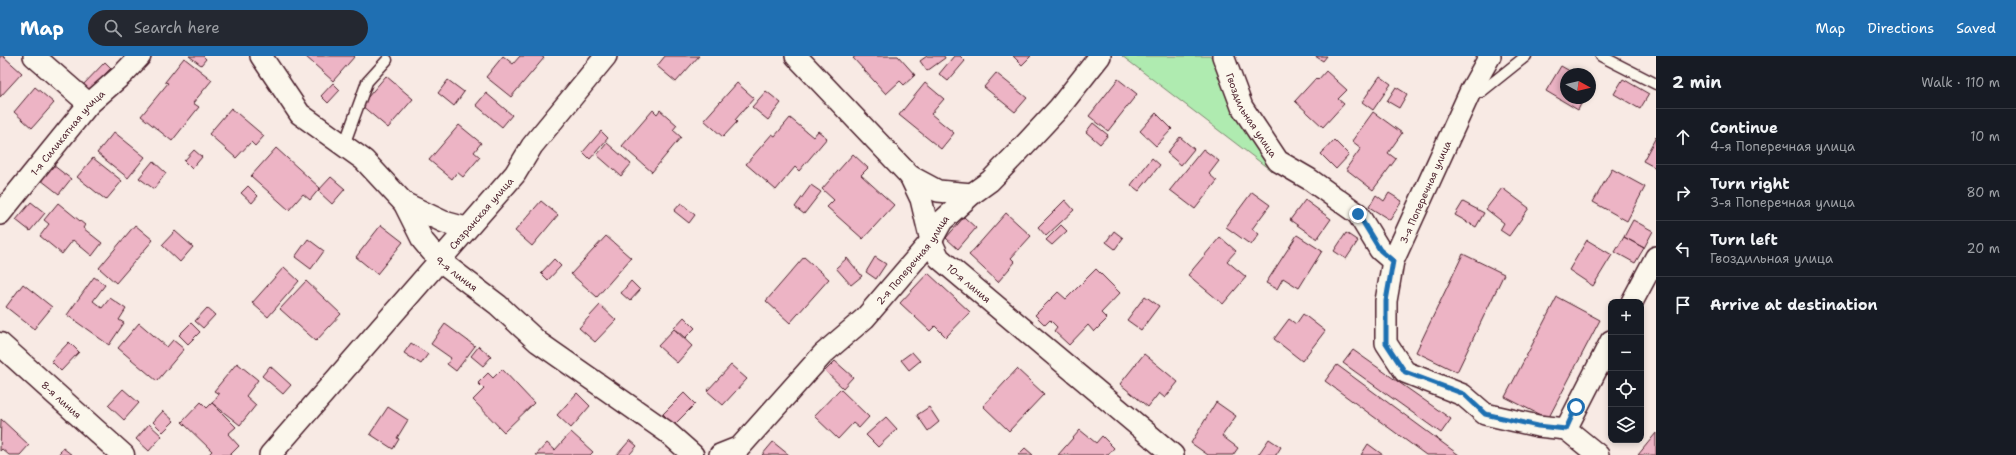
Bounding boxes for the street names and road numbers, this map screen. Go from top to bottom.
street label: Гвоздильная улица [1223,71,1280,161]
street label: 1-я Силикатная улица [28,86,108,178]
street label: 3-я Поперечная улица [1397,138,1454,246]
street label: Сызранская улица [446,174,517,252]
street label: 2-я Поперечная улица [873,212,952,307]
street label: 9-я линия [433,254,480,294]
street label: 10-я линия [944,261,993,306]
street label: 8-я линия [38,378,84,422]

